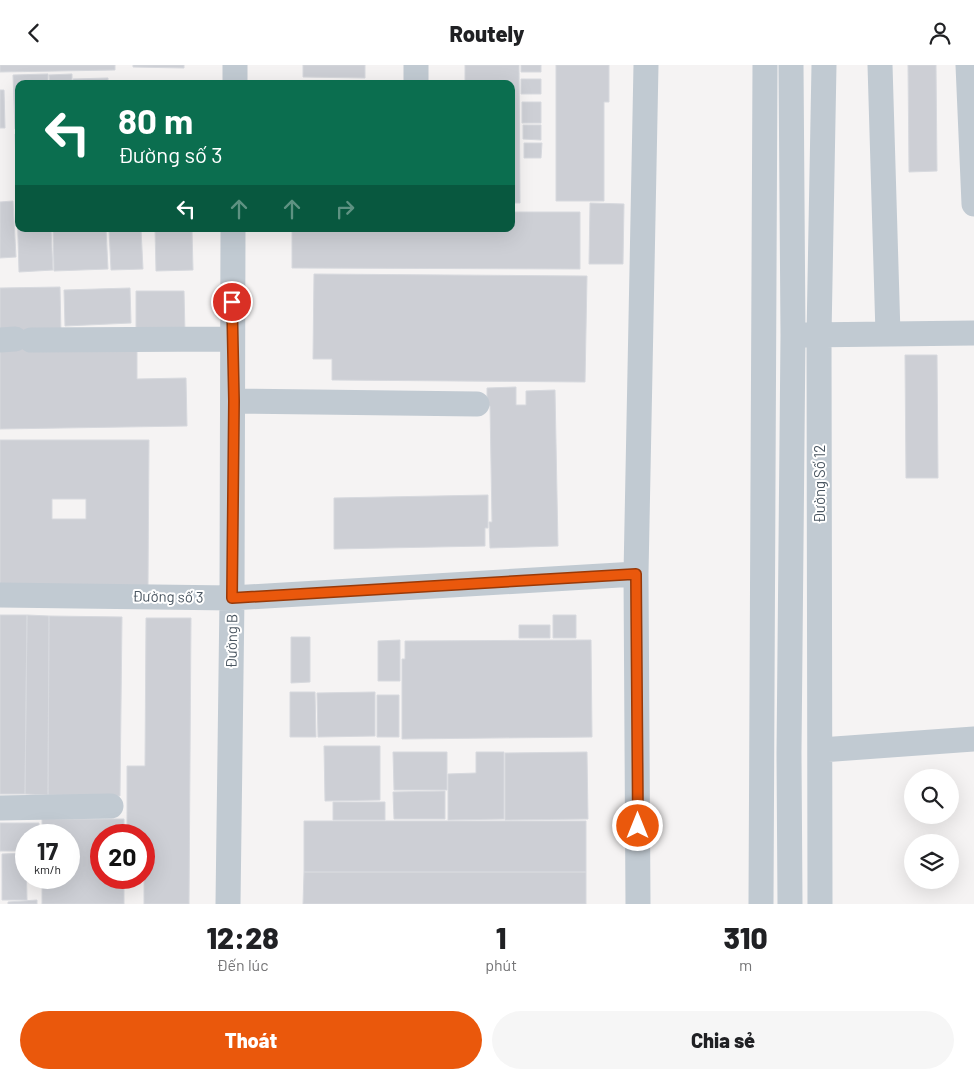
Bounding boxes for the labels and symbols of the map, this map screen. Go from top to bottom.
pin [211,281,253,323]
street label: Đường Số 12 [810,445,828,523]
street label: Đường số 3 [132,586,204,606]
street label: Đường B [222,613,240,668]
position arrow [611,799,663,851]
speed limit sign: 20 [90,824,155,889]

